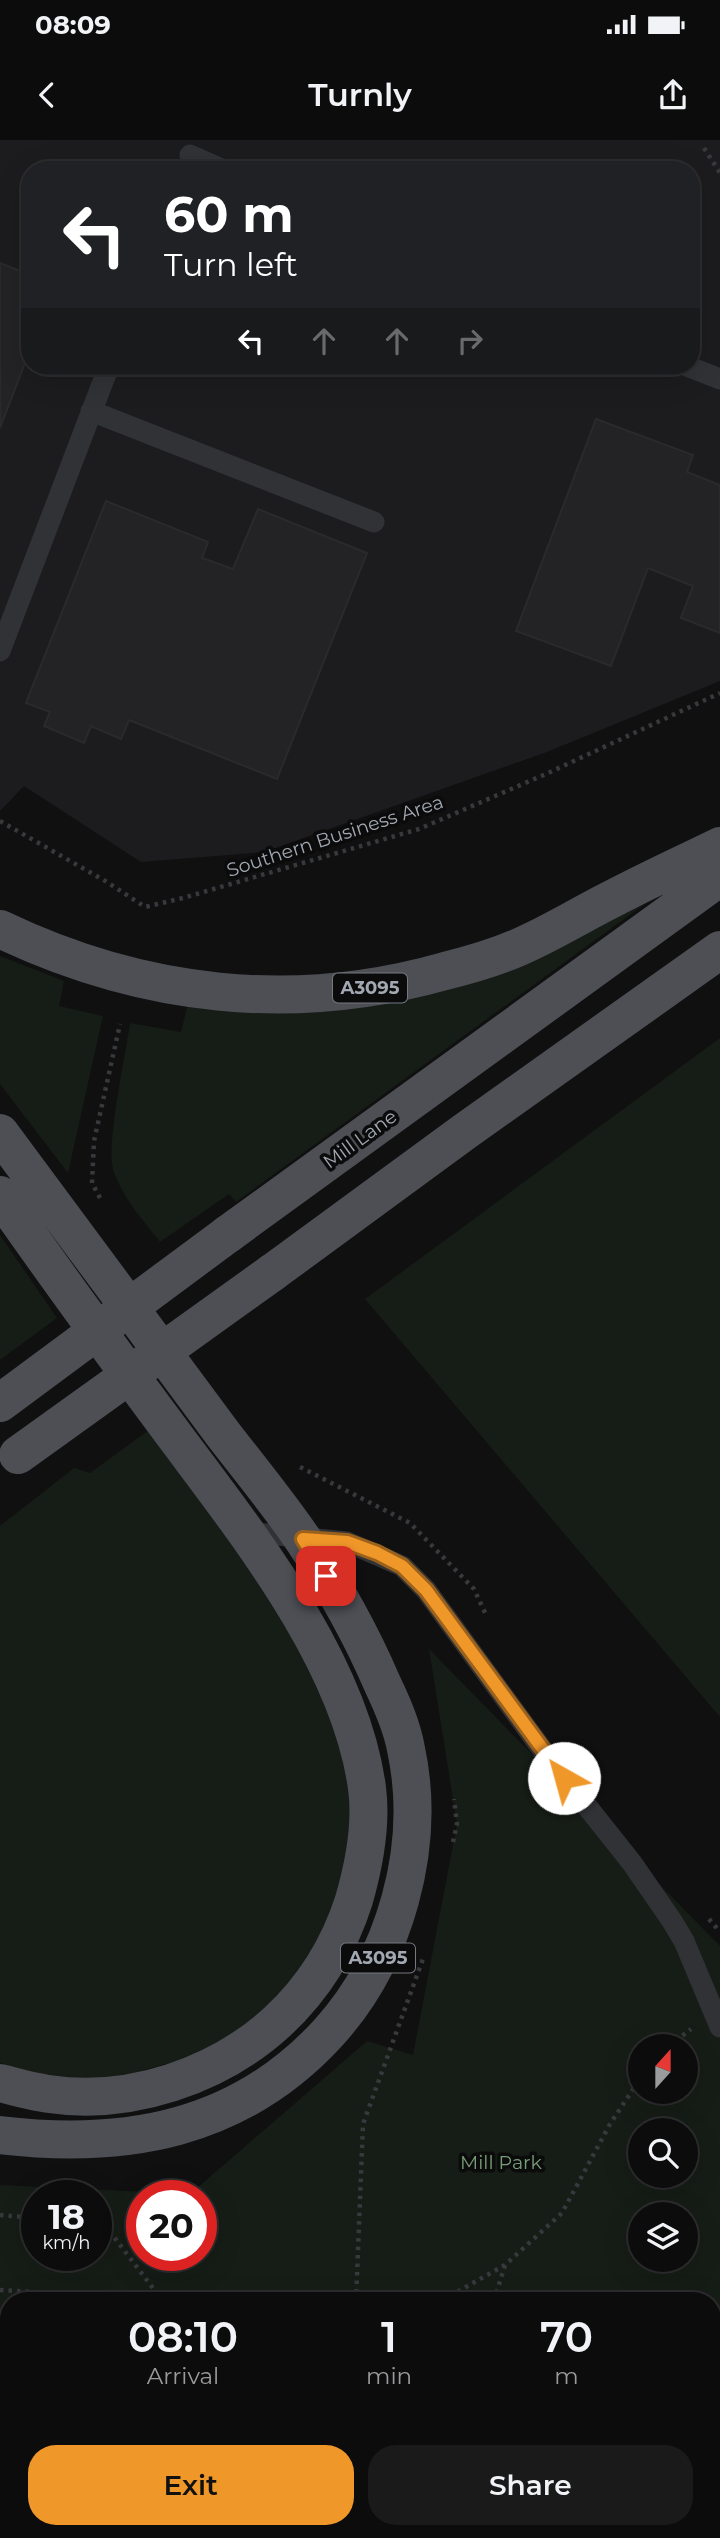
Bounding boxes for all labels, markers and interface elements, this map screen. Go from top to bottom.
text: 08:09 [35,9,111,41]
text: Turnly [308,75,412,114]
icon: back [28,76,66,114]
icon: share [654,76,692,114]
text: 60 m [164,185,294,244]
icon: left [49,189,140,280]
text: Turn left [164,245,298,284]
icon: left [232,322,270,360]
icon: ahead [305,322,343,360]
icon: ahead [378,322,416,360]
icon: right [451,322,489,360]
street label: Southern Business Area [224,790,446,882]
road number: A3095 [333,974,407,1002]
street label: Mill Lane [319,1105,401,1173]
pin [296,1546,356,1606]
icon: arrive [307,1557,345,1595]
position arrow [527,1741,601,1815]
road number: A3095 [341,1944,415,1972]
north arrow [628,2034,698,2104]
map controls [628,2034,698,2272]
button: search [628,2118,698,2188]
park label: Mill Park [460,2151,543,2174]
speed limit sign: 20 [126,2180,217,2271]
text: 18 [48,2195,85,2238]
button: layers [628,2202,698,2272]
text: km/h [42,2232,91,2254]
text: 08:10 [128,2311,238,2363]
text: 1 [381,2311,397,2363]
text: 70 [540,2311,593,2363]
text: Arrival [147,2362,219,2390]
text: min [366,2362,412,2390]
text: m [554,2362,579,2390]
button: Exit [28,2445,354,2525]
button: Share [368,2445,693,2525]

